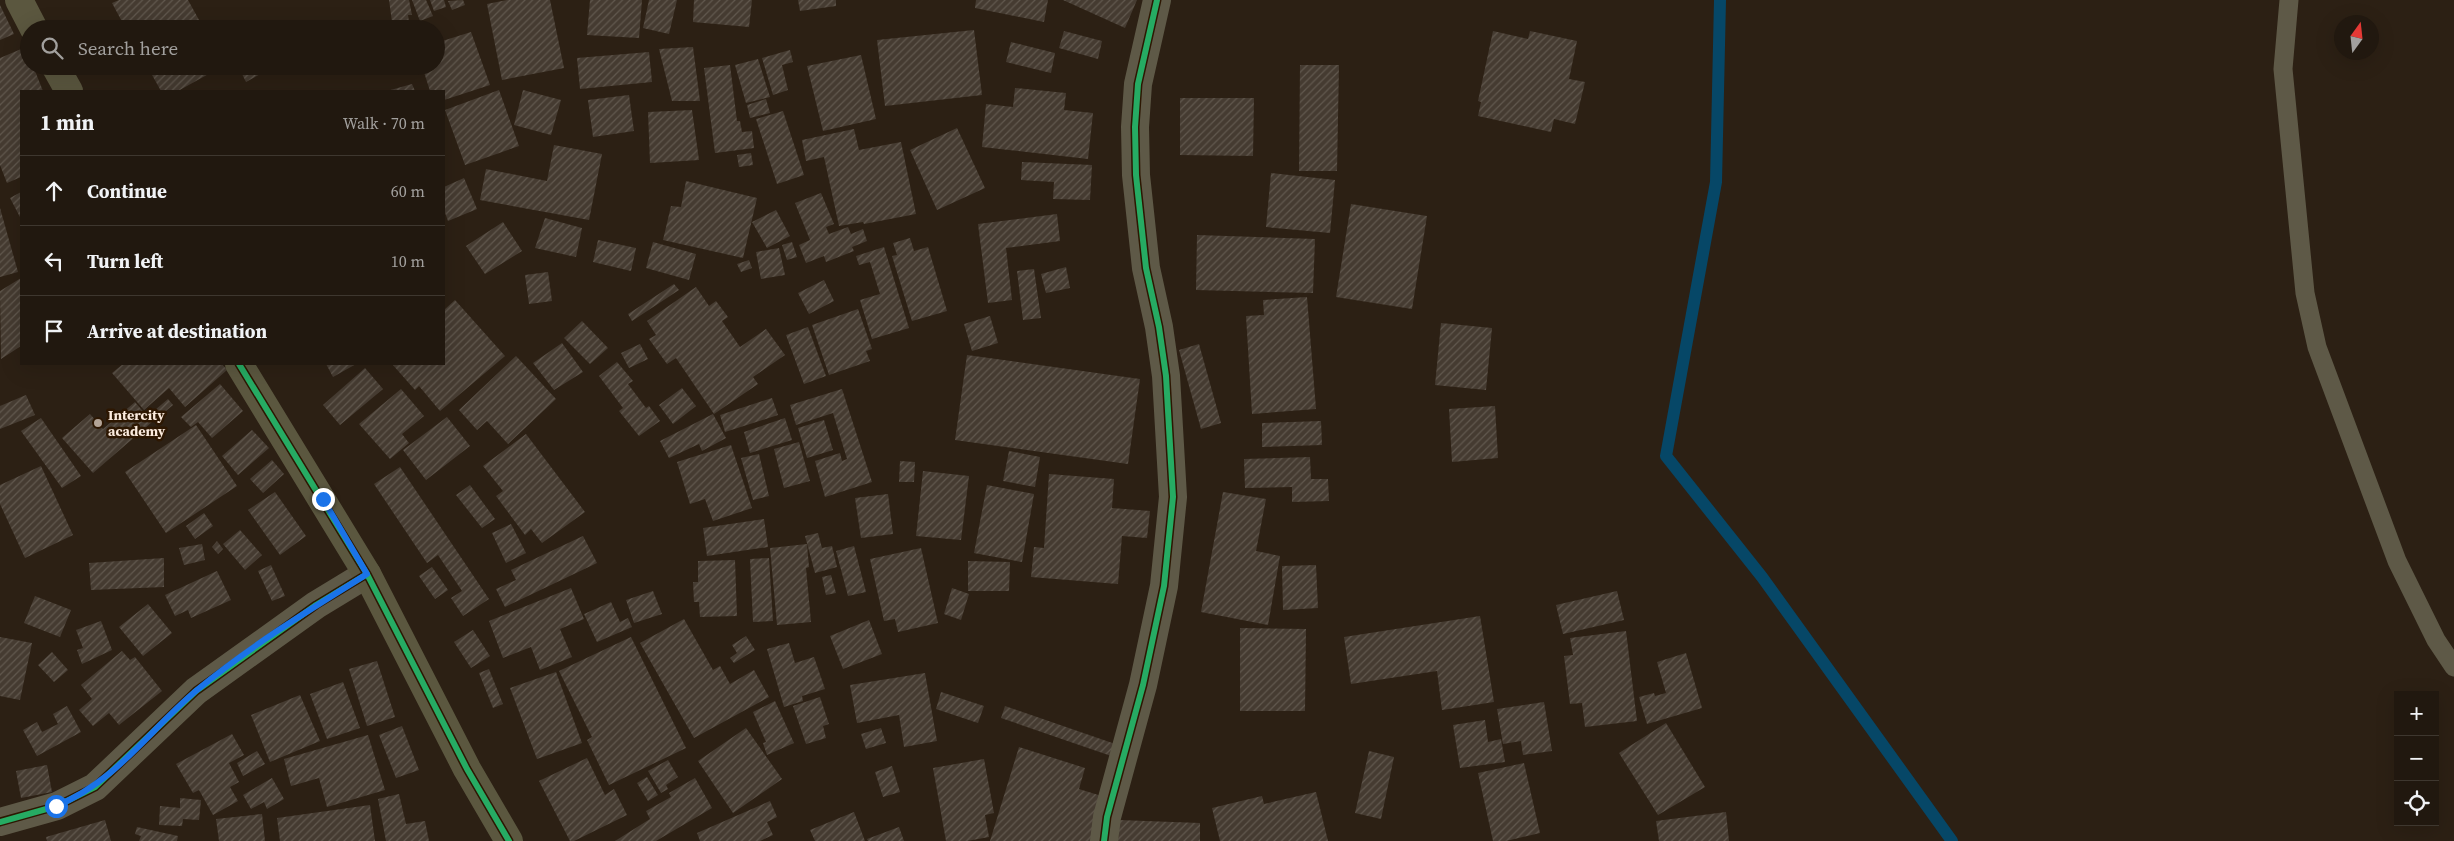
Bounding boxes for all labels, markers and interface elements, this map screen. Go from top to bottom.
north arrow [2334,15,2379,60]
search box [20,20,445,75]
icon: search [38,34,66,62]
text: Search here [78,35,178,61]
text: 1 min [40,108,95,137]
text: Walk · 70 m [343,112,425,134]
icon: ahead [40,177,68,205]
text: Continue [87,178,167,204]
text: 60 m [391,180,425,202]
icon: left [40,247,68,275]
text: Turn left [87,248,163,274]
text: 10 m [391,250,425,272]
icon: arrive [40,317,68,345]
text: Arrive at destination [87,318,267,344]
place label: Intercity academy [108,405,166,441]
marker: Intercity academy [92,417,104,429]
route end [312,488,335,511]
map controls [2394,691,2439,826]
button: + [2394,691,2439,736]
button: − [2394,736,2439,781]
button: locate [2394,781,2439,826]
route start [45,795,68,818]

